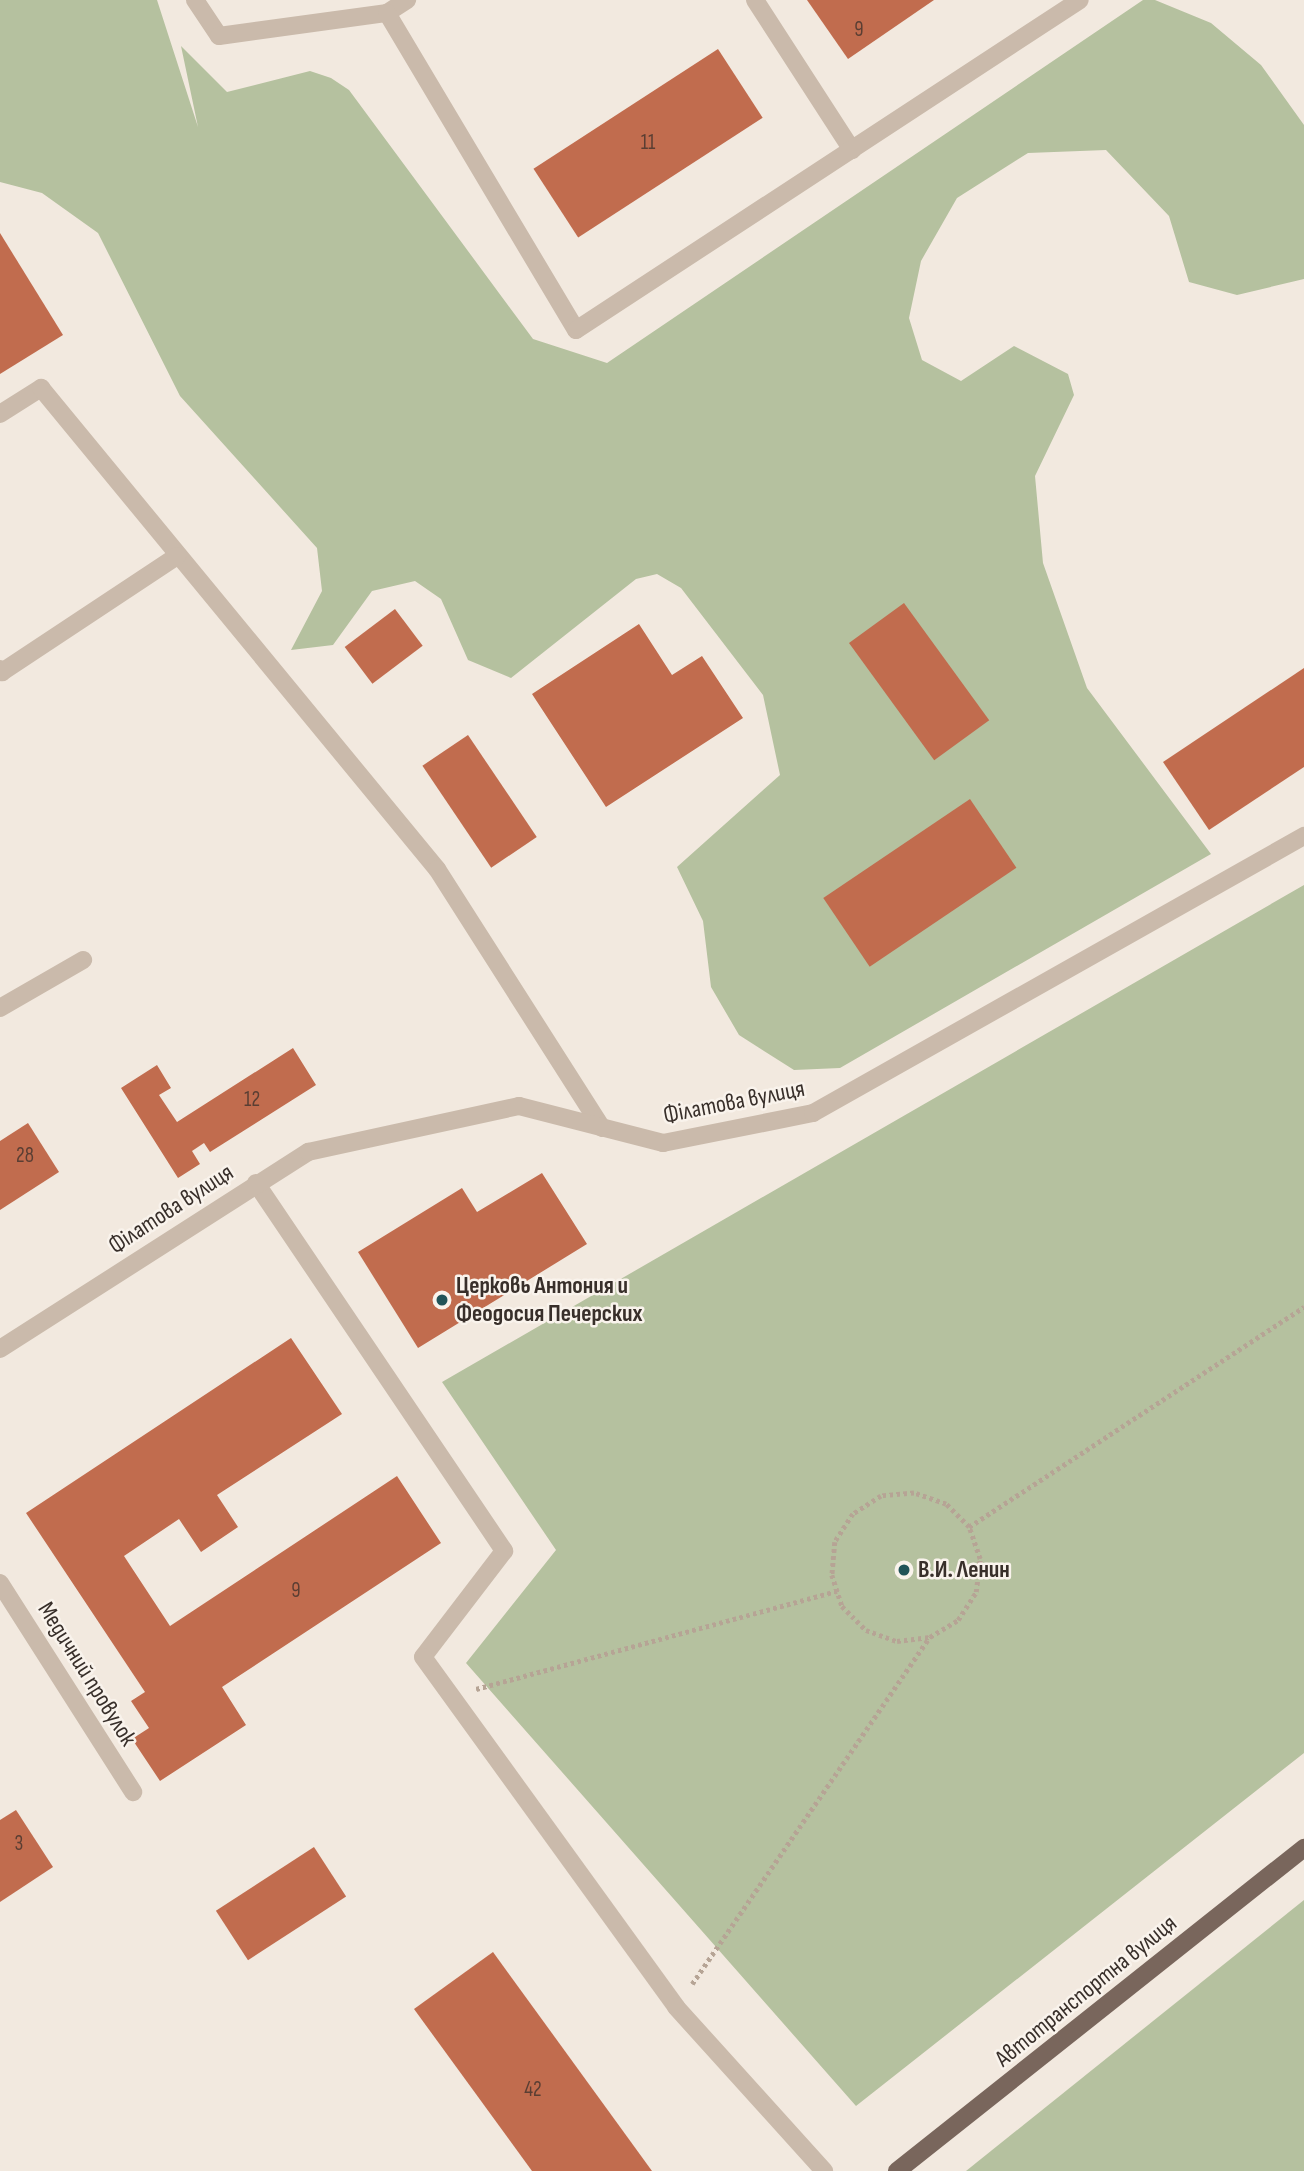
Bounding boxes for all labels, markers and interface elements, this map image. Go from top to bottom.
house number: 9 [854,17,864,43]
house number: 11 [641,130,655,156]
street label: Філатова вулиця [661,1074,807,1130]
house number: 12 [244,1087,260,1113]
house number: 28 [16,1143,34,1169]
street label: Філатова вулиця [103,1158,239,1260]
place label: Церковь Антония и Феодосия Печерских [456,1272,643,1328]
marker: Церковь Антония и Феодосия Печерских [434,1292,450,1308]
place label: В.И. Ленин [918,1556,1010,1584]
marker: В.И. Ленин [896,1562,912,1578]
house number: 9 [291,1578,301,1604]
street label: Медичний провулок [31,1597,143,1751]
house number: 3 [15,1831,23,1857]
street label: Автотранспортна вулиця [989,1909,1183,2073]
house number: 42 [524,2077,542,2103]

